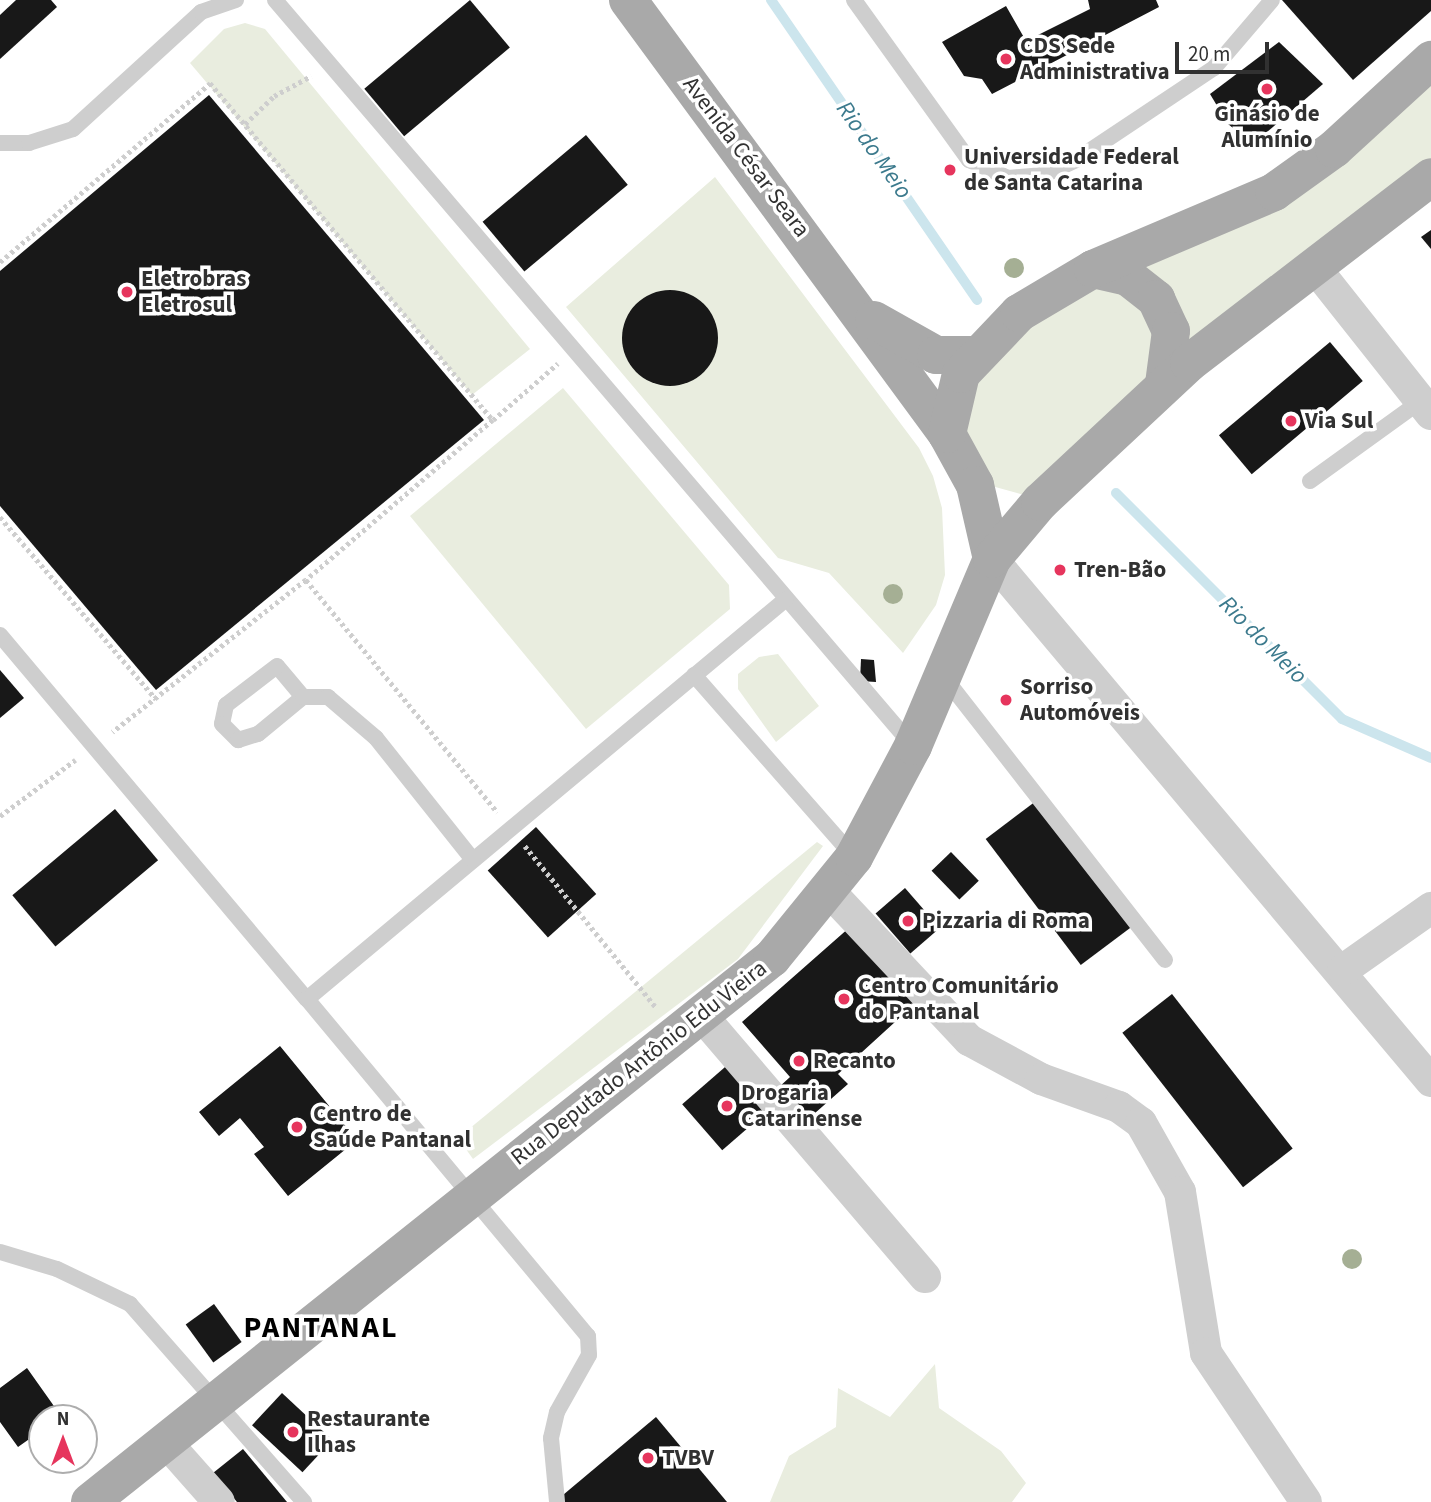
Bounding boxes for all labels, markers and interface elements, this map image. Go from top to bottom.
scale bar [1179,28,1274,72]
place label: CDS Sede Administrativa [1020,32,1170,86]
text: 20 m [1188,39,1230,69]
marker: CDS Sede Administrativa [998,51,1014,67]
street label: Avenida César Seara [677,71,815,243]
marker: Ginásio de Alumínio [1259,81,1275,97]
water label: Rio do Meio [830,96,918,204]
place label: Ginásio de Alumínio [1214,100,1320,154]
place label: Universidade Federal de Santa Catarina [964,143,1179,197]
marker: Universidade Federal de Santa Catarina [942,162,958,178]
place label: Eletrobras Eletrosul [141,265,246,319]
marker: Eletrobras Eletrosul [119,284,135,300]
place label: Via Sul [1305,407,1373,435]
marker: Via Sul [1283,413,1299,429]
place label: Tren-Bão [1074,556,1166,584]
marker: Tren-Bão [1052,562,1068,578]
water label: Rio do Meio [1213,590,1313,690]
place label: Sorriso Automóveis [1020,673,1140,727]
marker: Sorriso Automóveis [998,692,1014,708]
place label: Pizzaria di Roma [922,907,1090,935]
marker: Pizzaria di Roma [900,913,916,929]
street label: Rua Deputado Antônio Edu Vieira [506,955,772,1171]
place label: Centro Comunitário do Pantanal [858,972,1059,1026]
marker: Centro Comunitário do Pantanal [836,991,852,1007]
place label: Recanto [813,1047,896,1075]
marker: Recanto [791,1053,807,1069]
place label: Drogaria Catarinense [741,1079,862,1133]
marker: Drogaria Catarinense [719,1098,735,1114]
place label: Centro de Saúde Pantanal [313,1100,471,1154]
marker: Centro de Saúde Pantanal [287,1117,307,1137]
district label: PANTANAL [244,1310,398,1346]
north arrow [28,1404,98,1474]
place label: Restaurante Ilhas [307,1405,430,1459]
text: N [57,1406,69,1433]
marker: Restaurante Ilhas [285,1424,301,1440]
place label: TVBV [662,1444,714,1472]
marker: TVBV [640,1450,656,1466]

